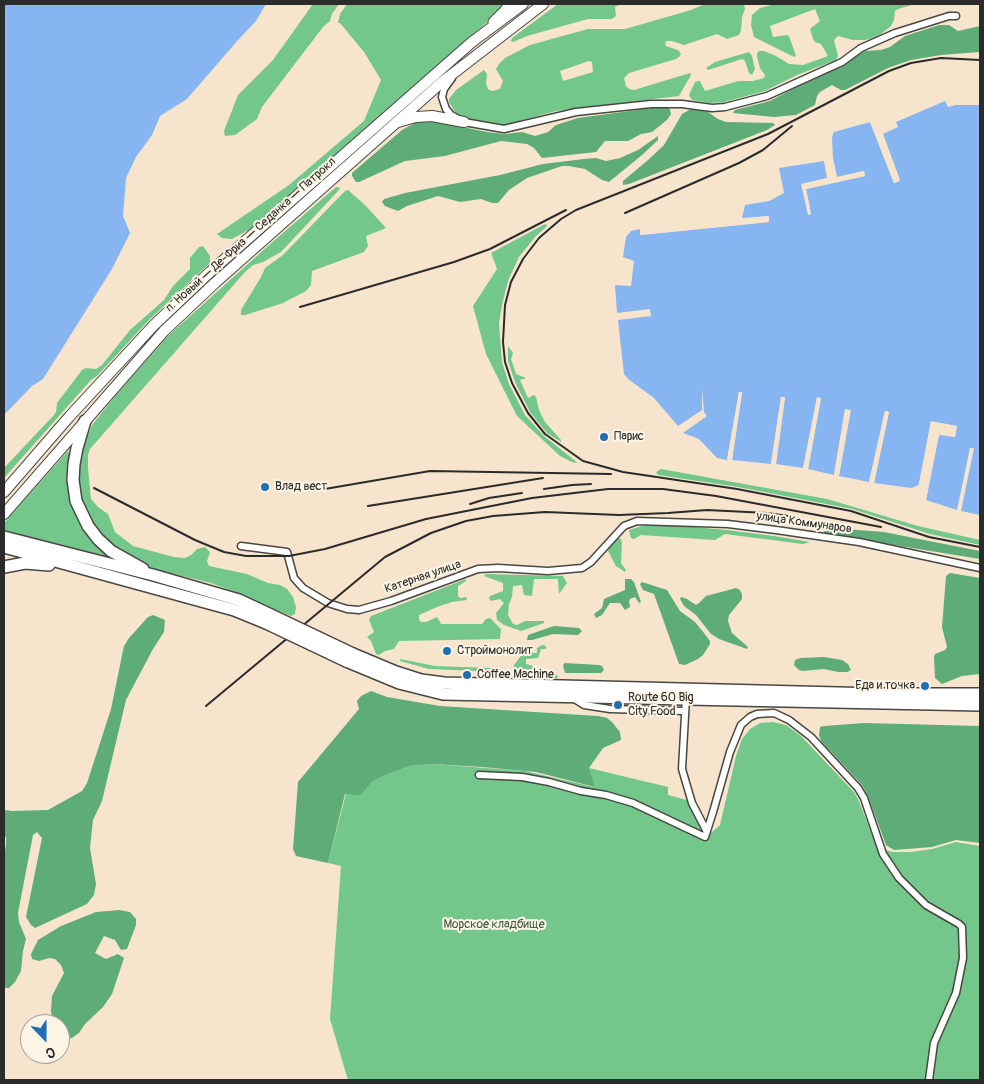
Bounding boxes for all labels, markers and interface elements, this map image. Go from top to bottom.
street label: п. Новый — Де-Фриз — Седанка — Патрокл [163,155,339,315]
place label: Парис [614,430,644,444]
marker: Парис [598,431,610,443]
place label: Влад вест [275,480,327,494]
marker: Влад вест [259,481,271,493]
street label: улица Коммунаров [755,509,853,537]
street label: Катерная улица [383,557,463,597]
place label: Строймонолит [457,644,533,658]
marker: Строймонолит [441,645,453,657]
place label: Coffee Machine [477,668,554,682]
marker: Coffee Machine [461,669,473,681]
place label: Еда и точка [855,679,915,693]
marker: Еда и точка [919,680,931,692]
place label: Route 60 Big City Food [628,691,694,719]
marker: Route 60 Big City Food [612,699,624,711]
park label: Морское кладбище [443,918,545,932]
north arrow [20,1014,70,1064]
text: С [43,1043,58,1062]

